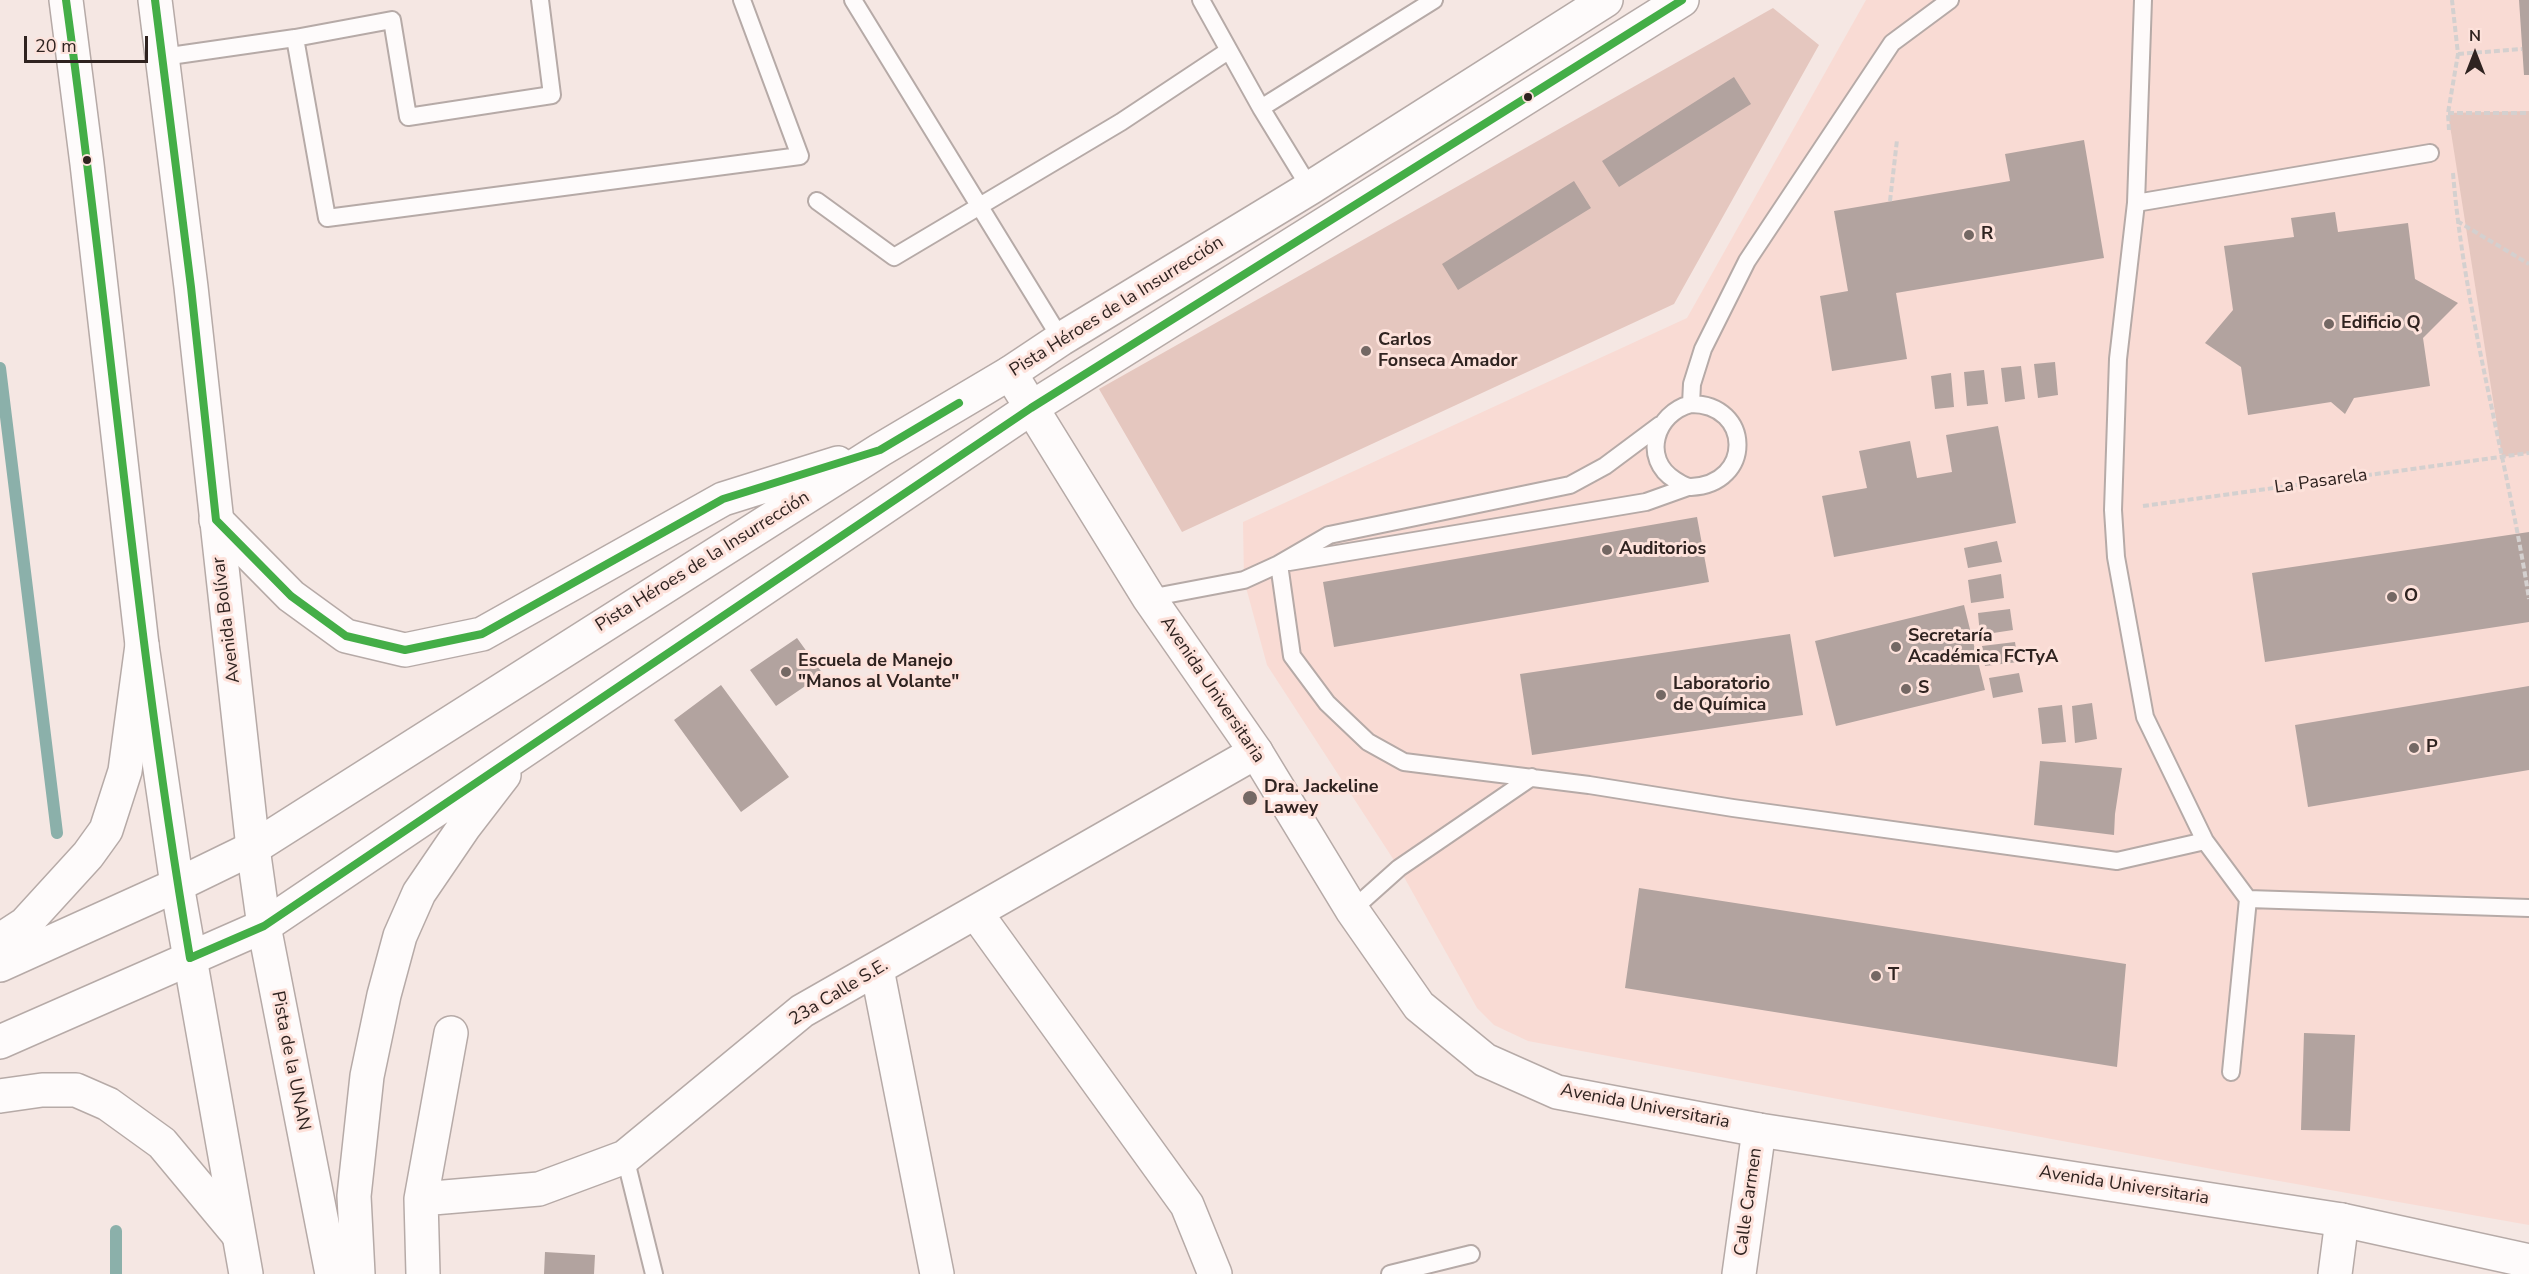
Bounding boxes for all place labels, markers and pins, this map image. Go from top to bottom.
unlabelled marker [1522,91,1534,103]
unlabelled marker [81,154,93,166]
place label: R [1981,224,1993,246]
marker: R [1962,228,1976,242]
place label: Edificio Q [2341,313,2421,335]
marker: Edificio Q [2322,317,2336,331]
place label: Carlos Fonseca Amador [1378,330,1518,372]
marker: Carlos Fonseca Amador [1359,344,1373,358]
place label: Auditorios [1619,539,1706,561]
marker: Auditorios [1600,543,1614,557]
place label: O [2404,586,2418,608]
marker: O [2385,590,2399,604]
place label: Secretaría Académica FCTyA [1908,626,2058,668]
marker: Secretaría Académica FCTyA [1889,640,1903,654]
place label: Escuela de Manejo "Manos al Volante" [798,651,959,694]
marker: Escuela de Manejo "Manos al Volante" [779,665,793,679]
place label: Laboratorio de Química [1673,674,1770,716]
place label: S [1918,678,1929,700]
marker: S [1899,682,1913,696]
marker: Laboratorio de Química [1654,688,1668,702]
place label: P [2426,737,2438,759]
marker: P [2407,741,2421,755]
place label: Dra. Jackeline Lawey [1264,777,1378,820]
marker: Dra. Jackeline Lawey [1241,789,1259,807]
place label: T [1888,965,1899,987]
marker: T [1869,969,1883,983]

